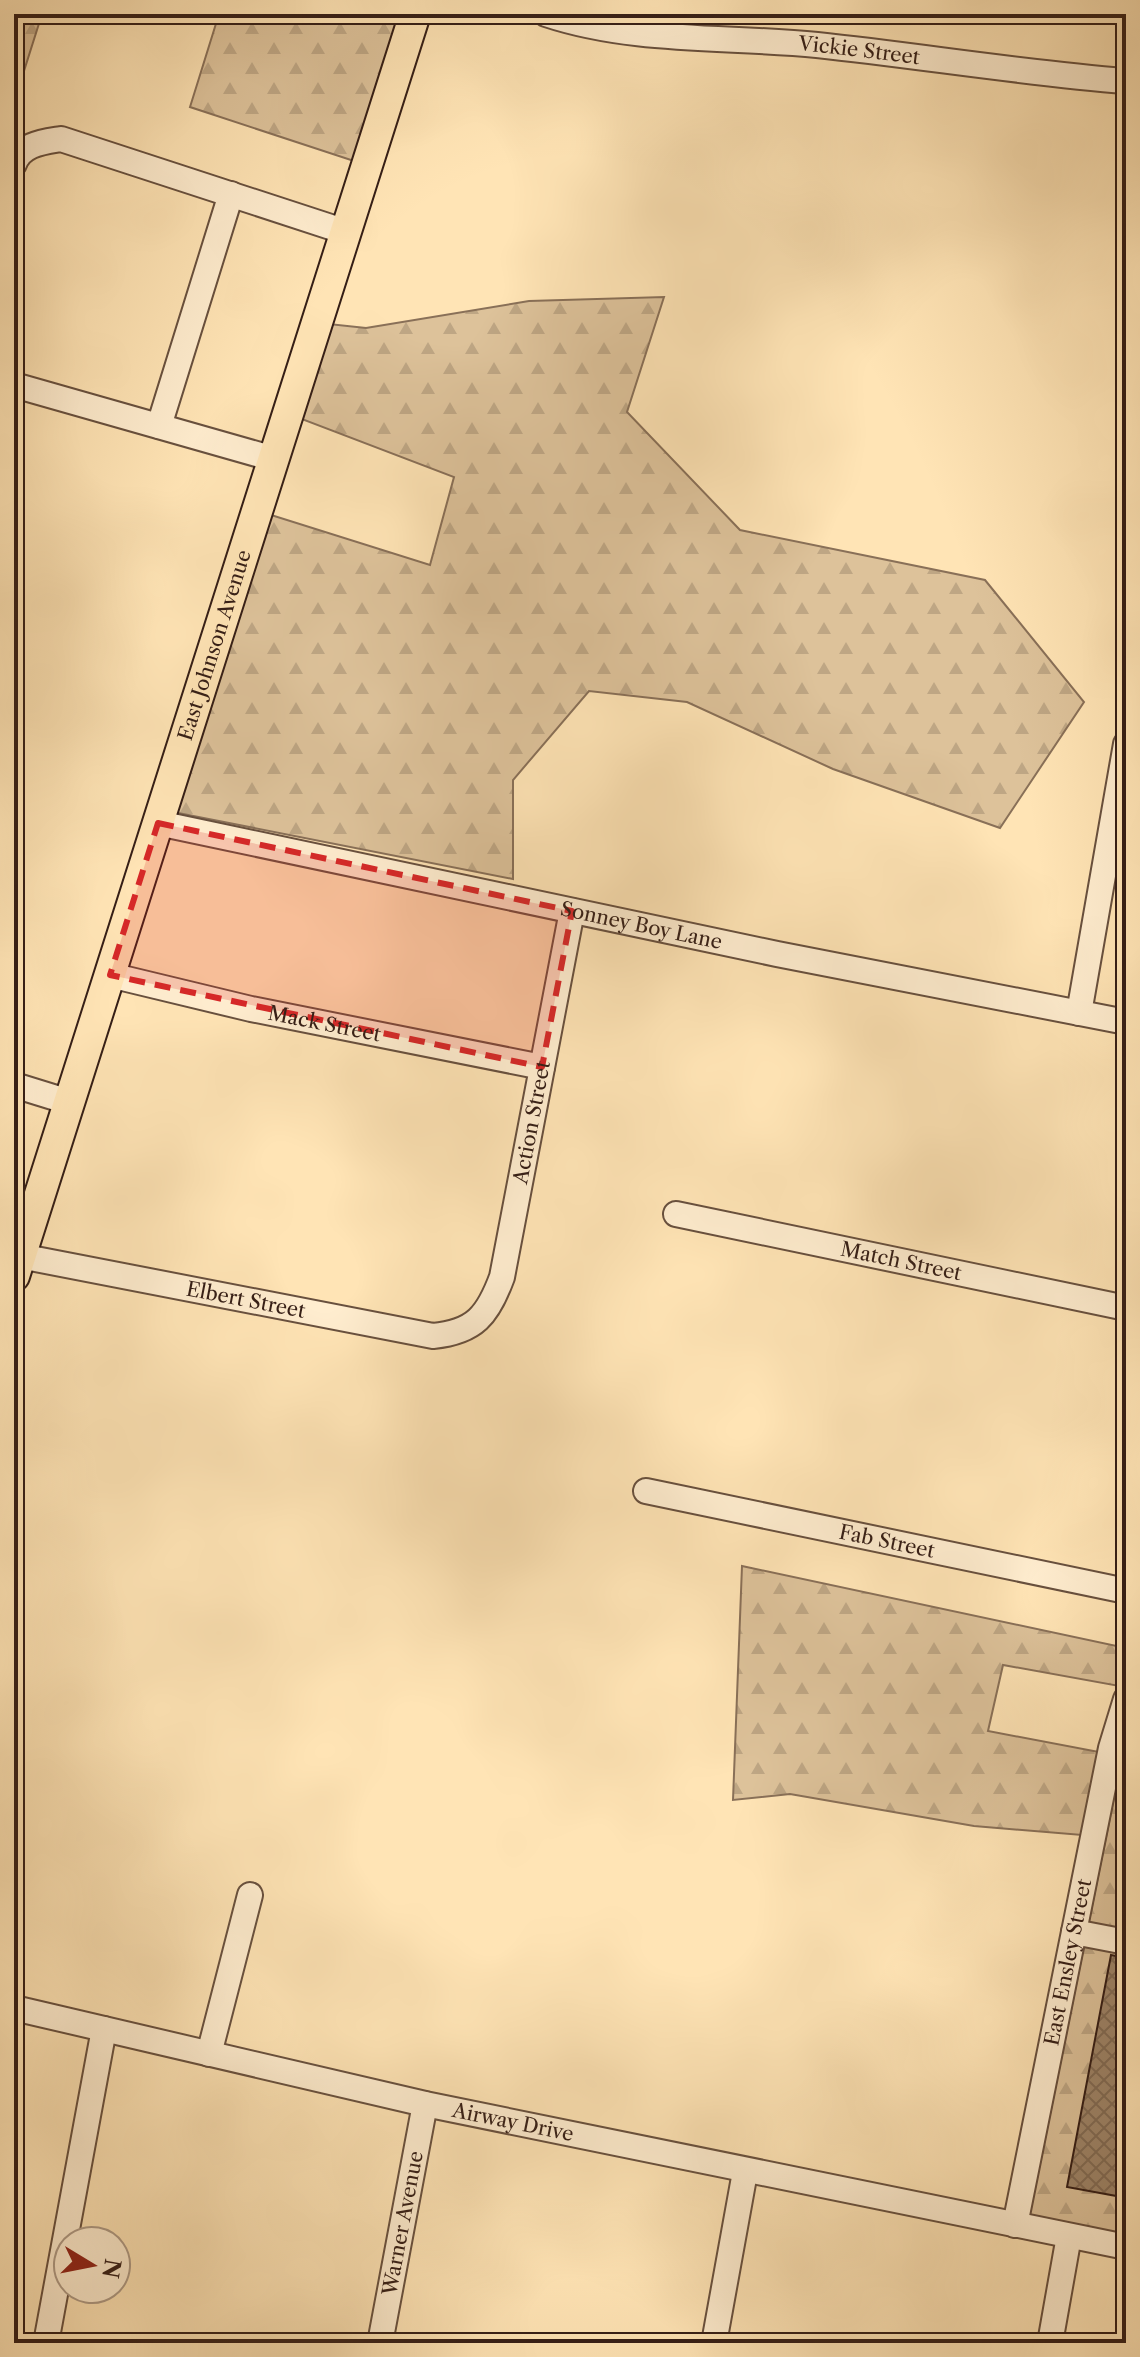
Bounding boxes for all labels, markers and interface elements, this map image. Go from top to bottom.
street label: Vickie Street [797,31,921,69]
street label: East Johnson Avenue [173,547,256,743]
street label: Sonney Boy Lane [558,896,724,954]
street label: Mack Street [266,1001,383,1047]
street label: Action Street [508,1059,555,1187]
street label: Match Street [839,1237,964,1285]
street label: Elbert Street [184,1276,307,1323]
street label: Fab Street [837,1520,937,1563]
street label: East Ensley Street [1039,1877,1096,2048]
street label: Airway Drive [449,2098,576,2146]
street label: Warner Avenue [377,2149,428,2298]
north arrow [52,2225,132,2305]
text: N [96,2257,126,2280]

